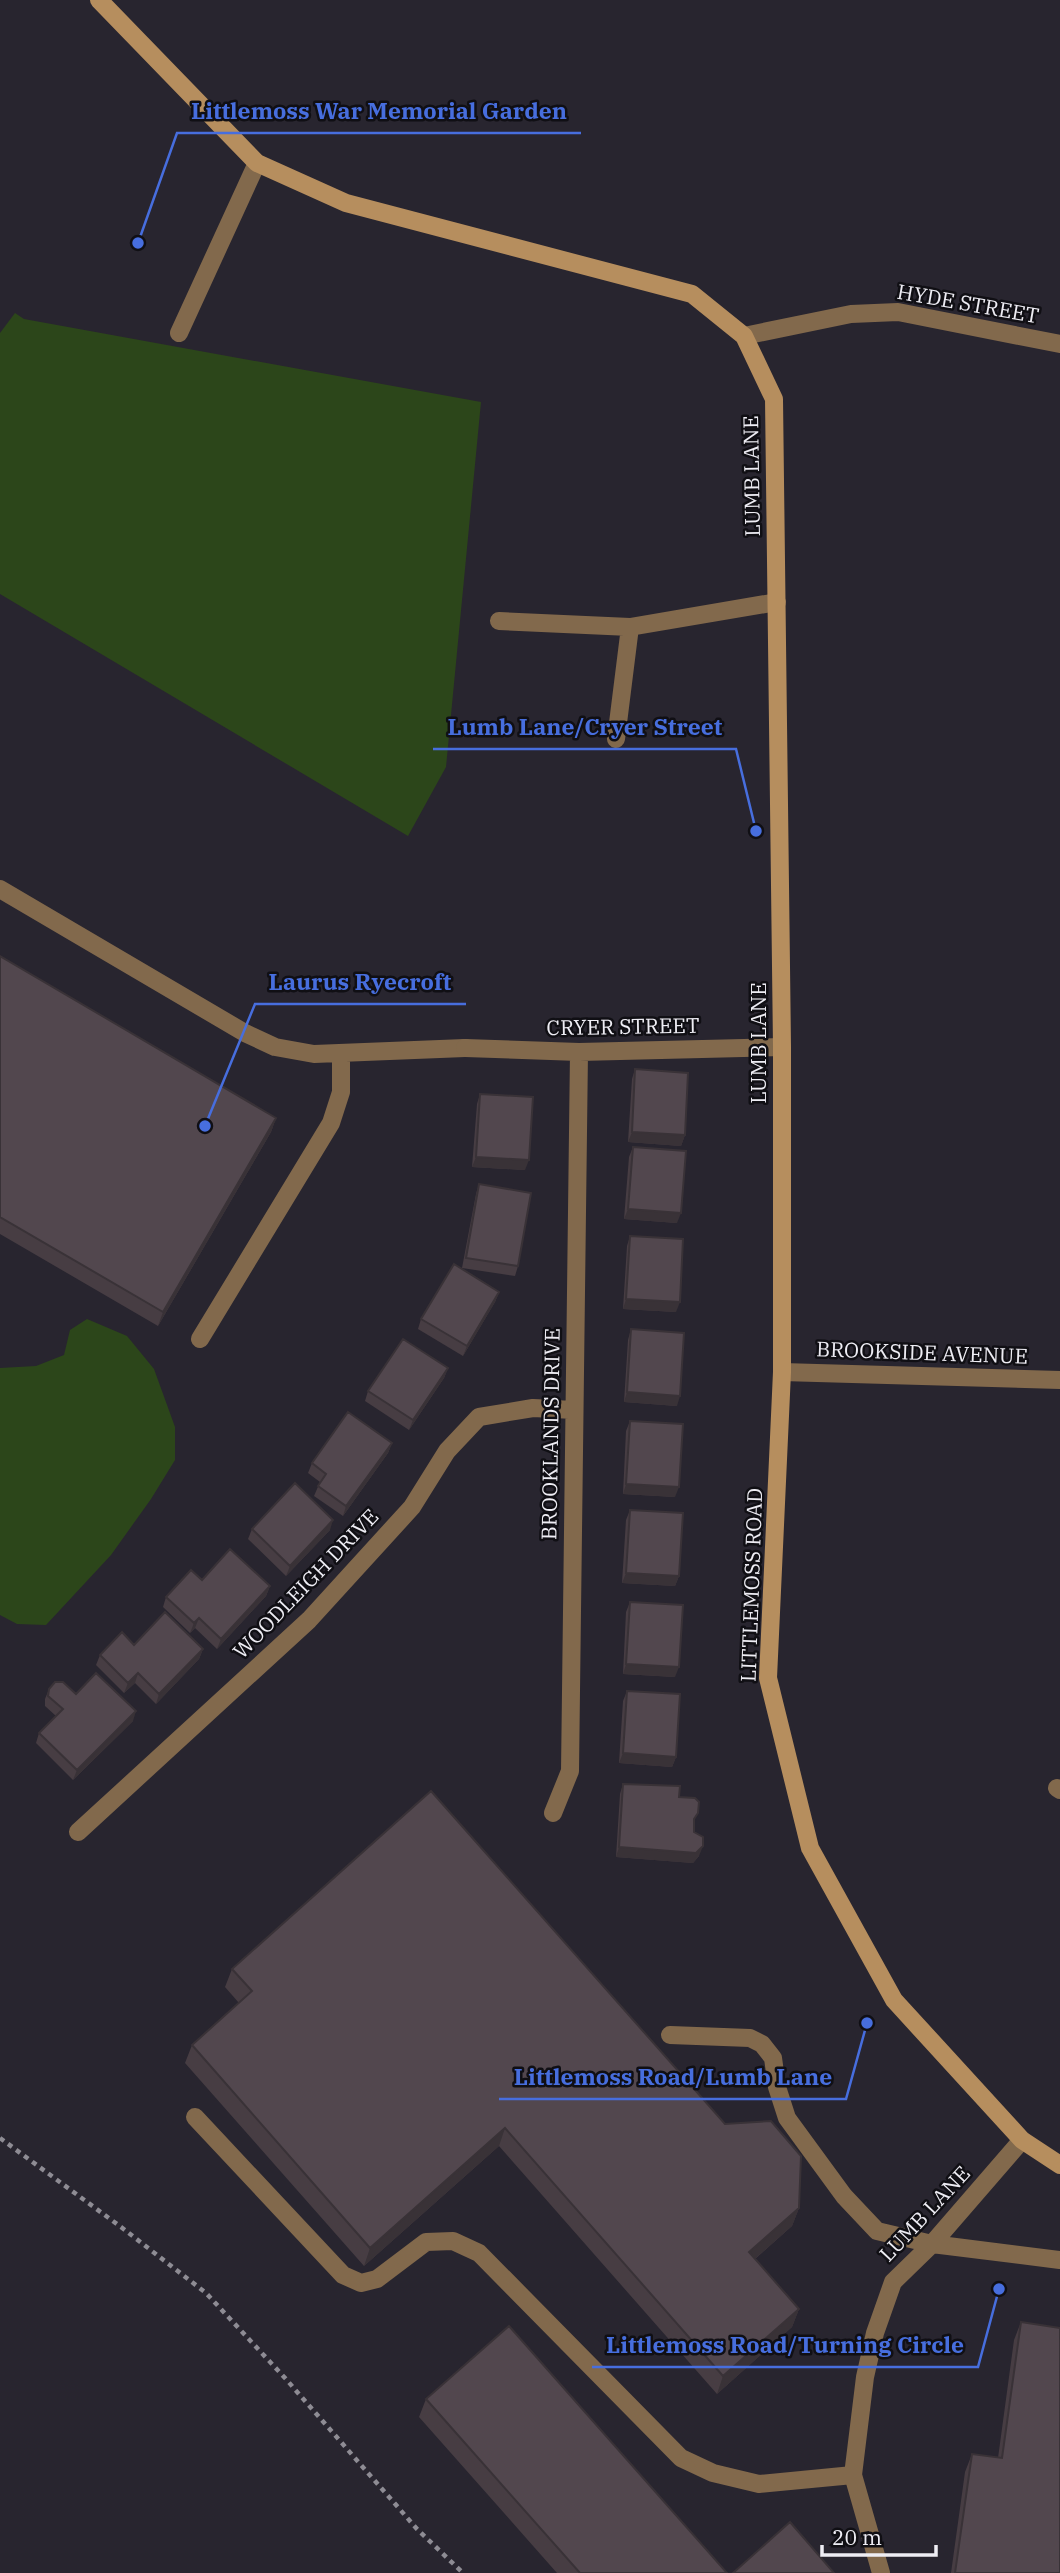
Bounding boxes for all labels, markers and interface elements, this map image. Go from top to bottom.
callout: Littlemoss War Memorial Garden [177,89,581,133]
text: Littlemoss War Memorial Garden [191,95,567,125]
street label: HYDE STREET [895,277,1041,329]
street label: LUMB LANE [736,415,766,537]
callout: Lumb Lane/Cryer Street [433,705,736,749]
text: Lumb Lane/Cryer Street [448,711,723,741]
callout: Laurus Ryecroft [255,960,466,1004]
text: Laurus Ryecroft [269,966,452,996]
street label: LUMB LANE [744,982,772,1104]
street label: CRYER STREET [546,1011,700,1041]
street label: BROOKLANDS DRIVE [534,1328,566,1540]
street label: BROOKSIDE AVENUE [816,1334,1028,1370]
street label: LITTLEMOSS ROAD [734,1488,768,1682]
street label: WOODLEIGH DRIVE [226,1502,384,1664]
callout: Littlemoss Road/Lumb Lane [499,2055,846,2099]
text: Littlemoss Road/Lumb Lane [514,2061,832,2091]
street label: LUMB LANE [873,2159,976,2267]
callout: Littlemoss Road/Turning Circle [592,2323,978,2367]
text: Littlemoss Road/Turning Circle [606,2329,964,2359]
scale bar [822,2514,936,2558]
text: 20 m [832,2523,882,2551]

